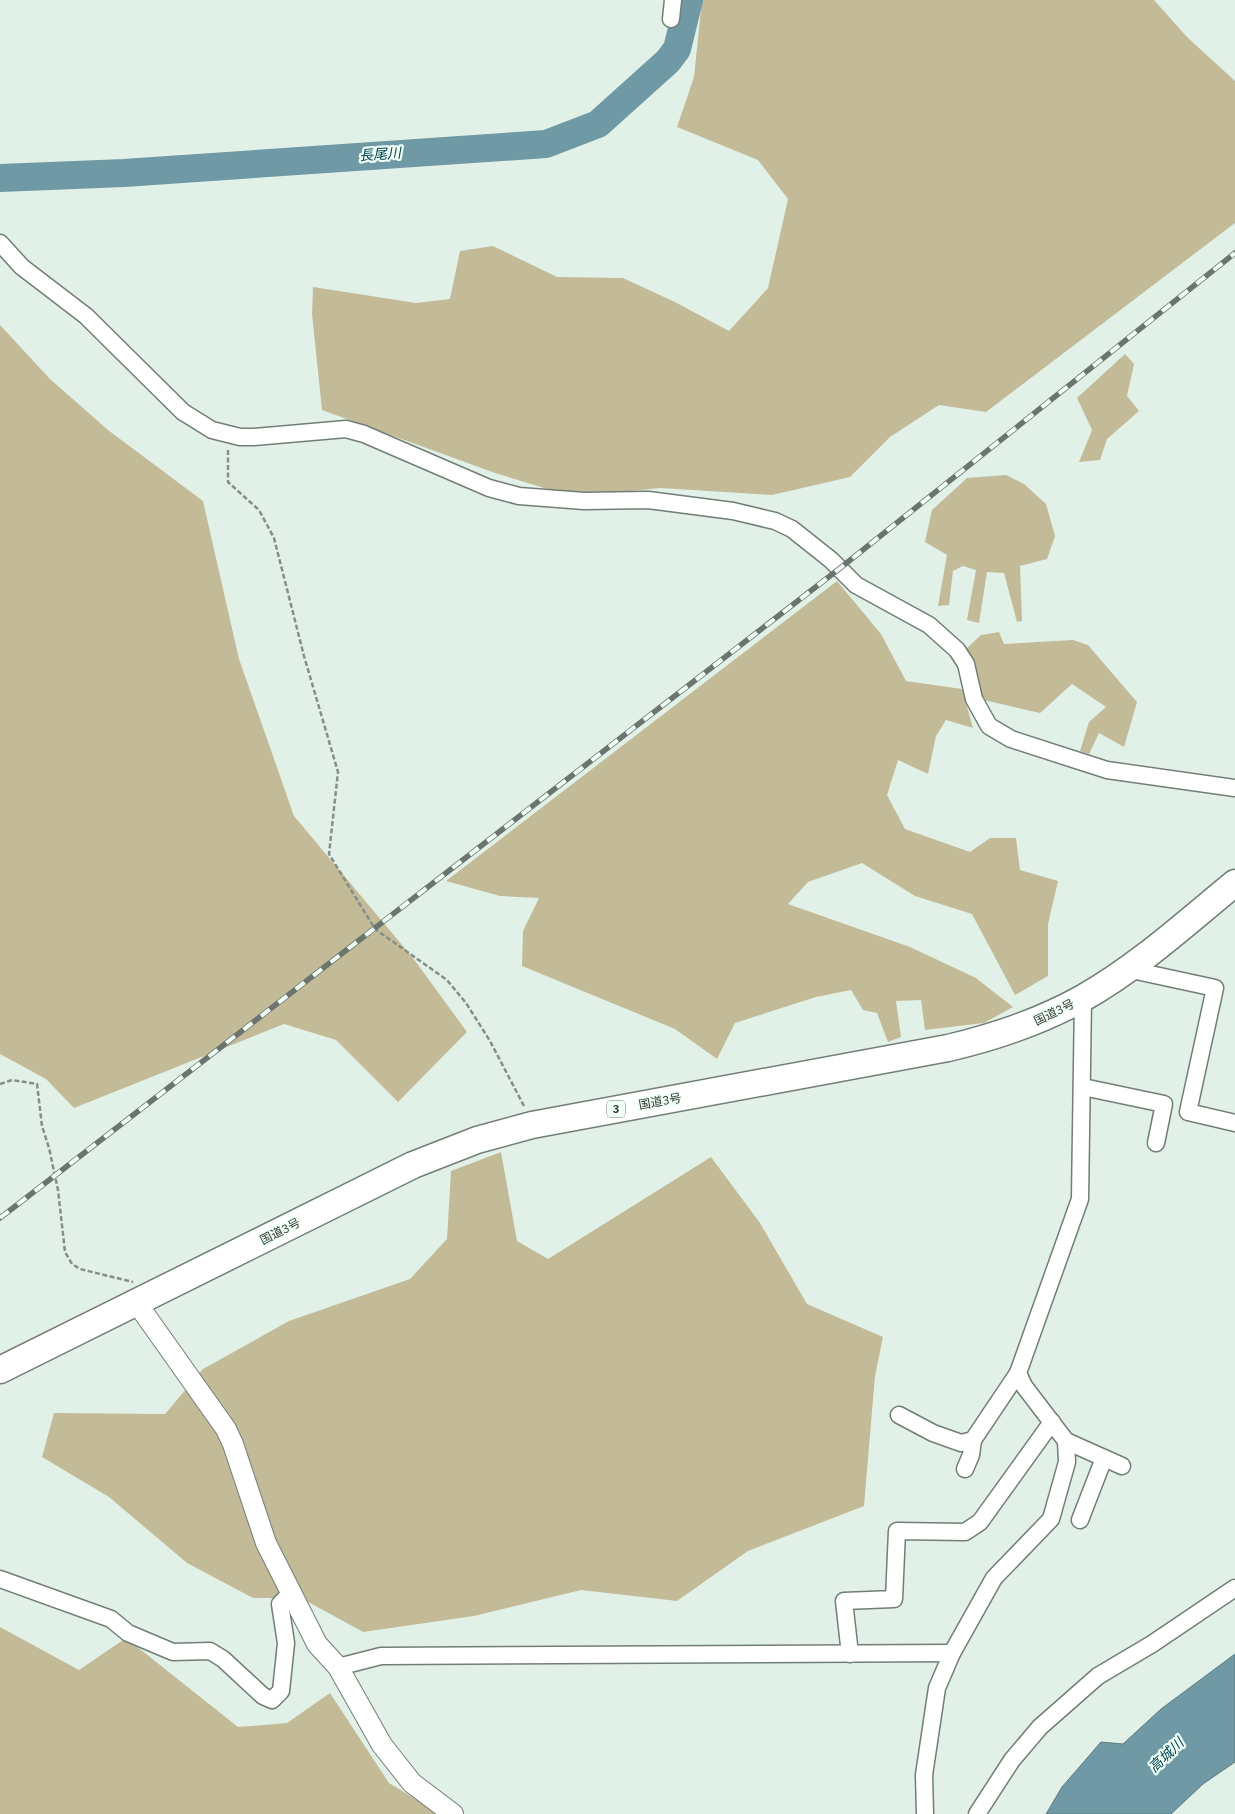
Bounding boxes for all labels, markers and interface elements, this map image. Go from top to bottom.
water label: 長尾川 [358,143,404,164]
street label: 国道3号 [1031,996,1077,1028]
street label: 国道3号 [637,1090,683,1112]
road number: 3 [607,1100,625,1118]
street label: 国道3号 [257,1215,303,1247]
water label: 高城川 [1145,1733,1189,1776]

